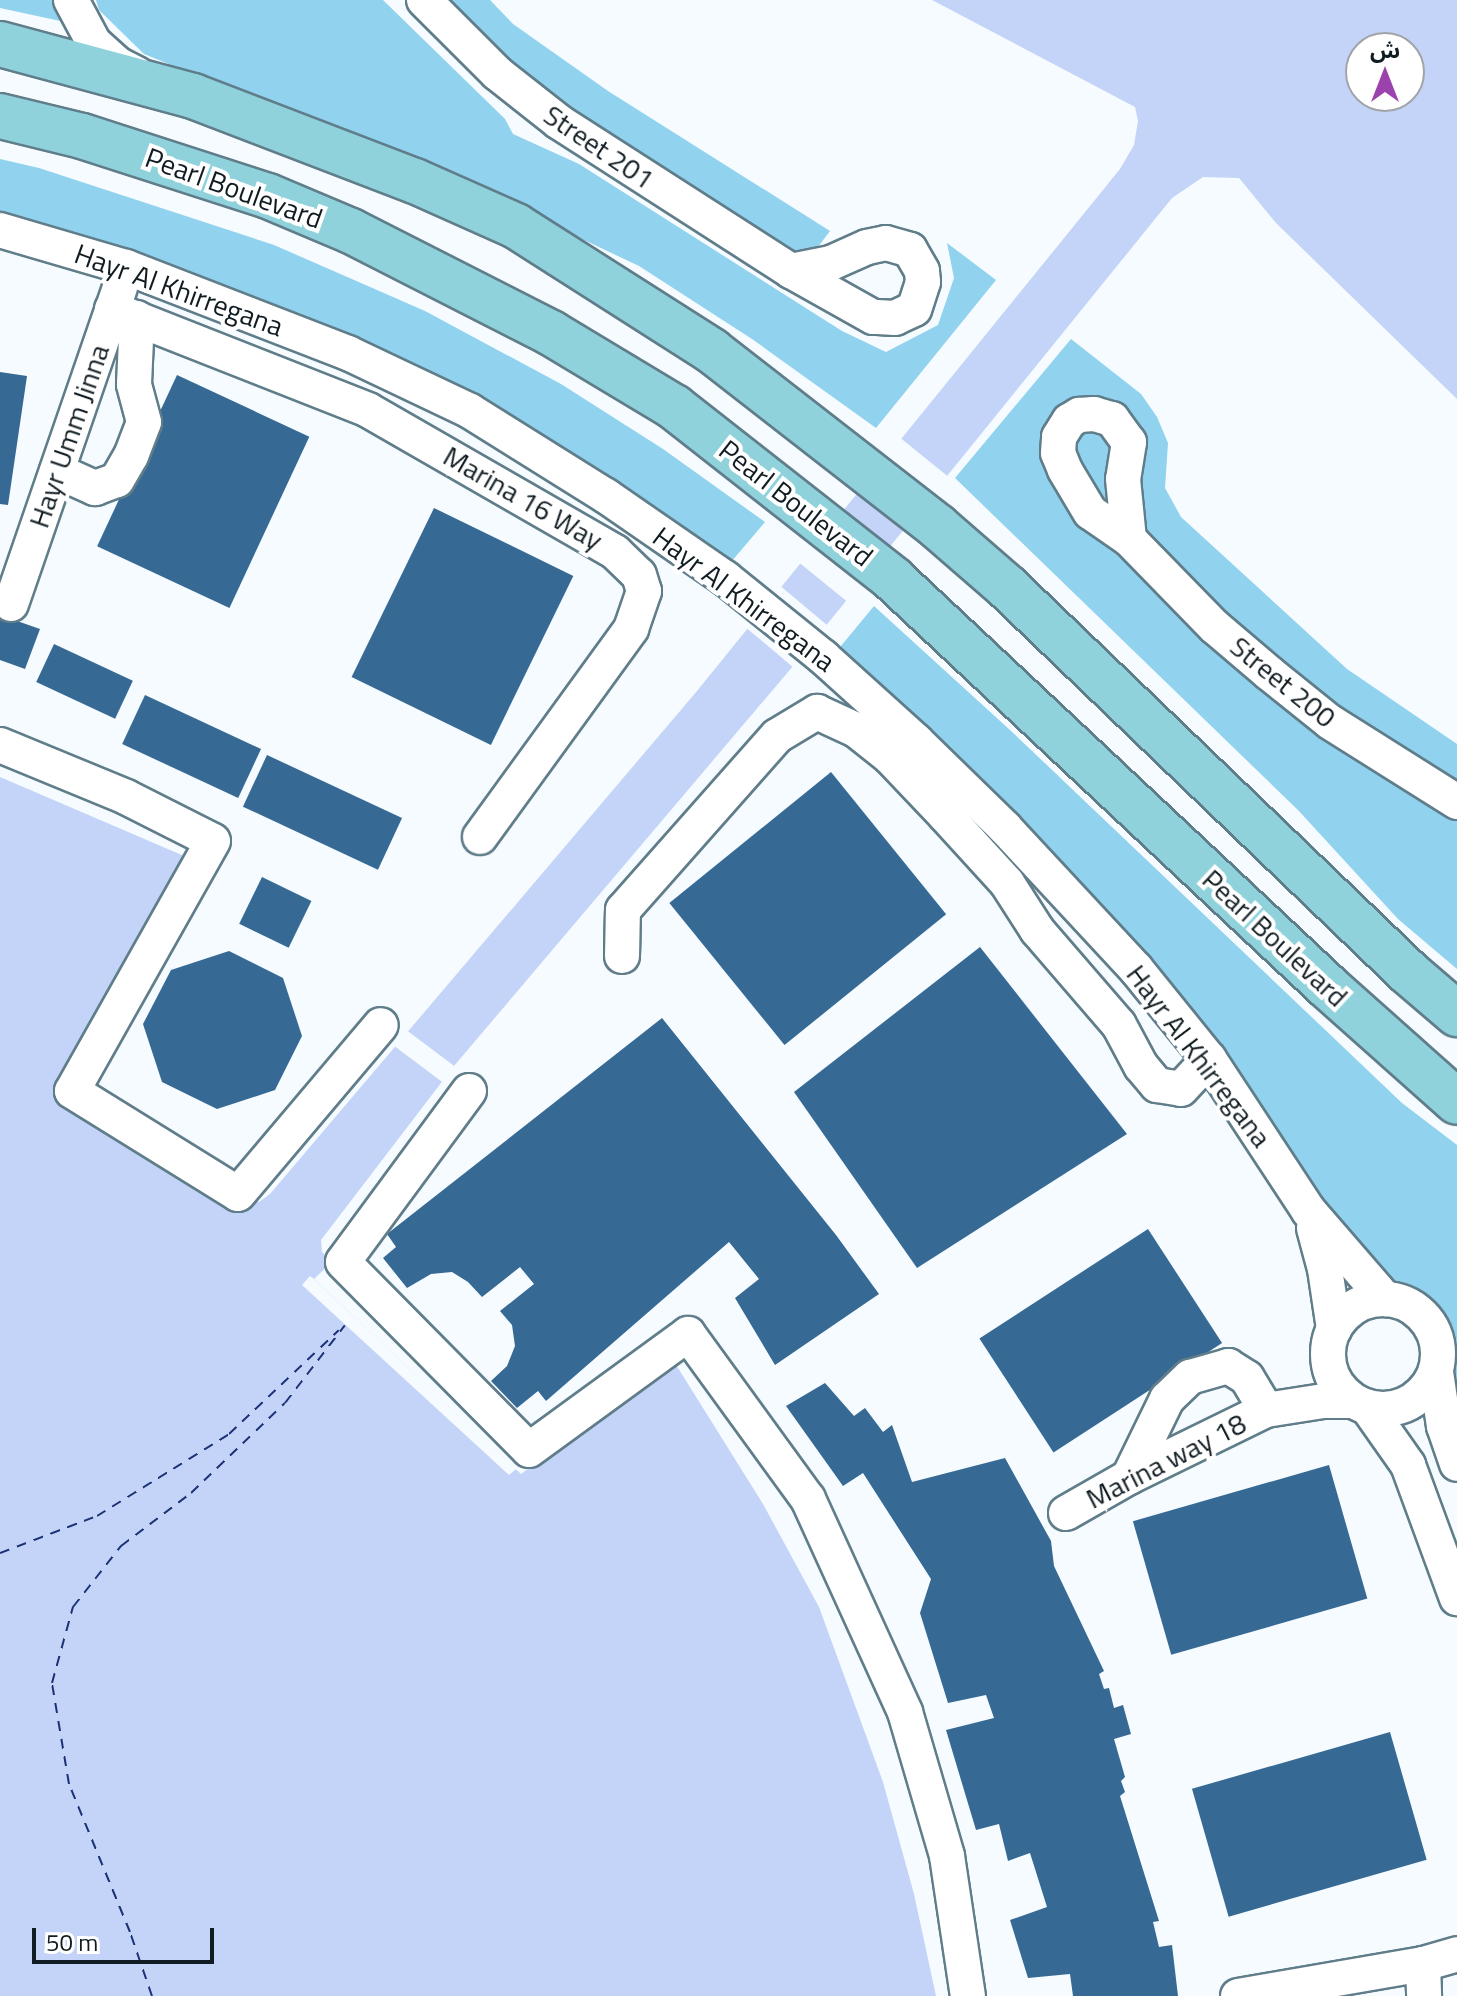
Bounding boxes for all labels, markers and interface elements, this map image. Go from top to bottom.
north arrow [1345,32,1425,112]
text: ش [1370,33,1400,67]
street label: Street 201 [538,98,660,196]
street label: Pearl Boulevard [141,140,327,236]
street label: Hayr Al Khirregana [70,237,288,343]
street label: Hayr Umm Jinna [22,340,116,532]
street label: Pearl Boulevard [713,433,879,573]
street label: Marina 16 Way [438,439,608,557]
street label: Hayr Al Khirregana [646,520,842,678]
street label: Street 200 [1224,629,1342,735]
street label: Pearl Boulevard [1196,862,1354,1014]
street label: Hayr Al Khirregana [1120,958,1278,1154]
street label: Marina way 18 [1081,1406,1251,1516]
scale bar [36,1912,218,1962]
text: 50 m [46,1924,98,1960]

